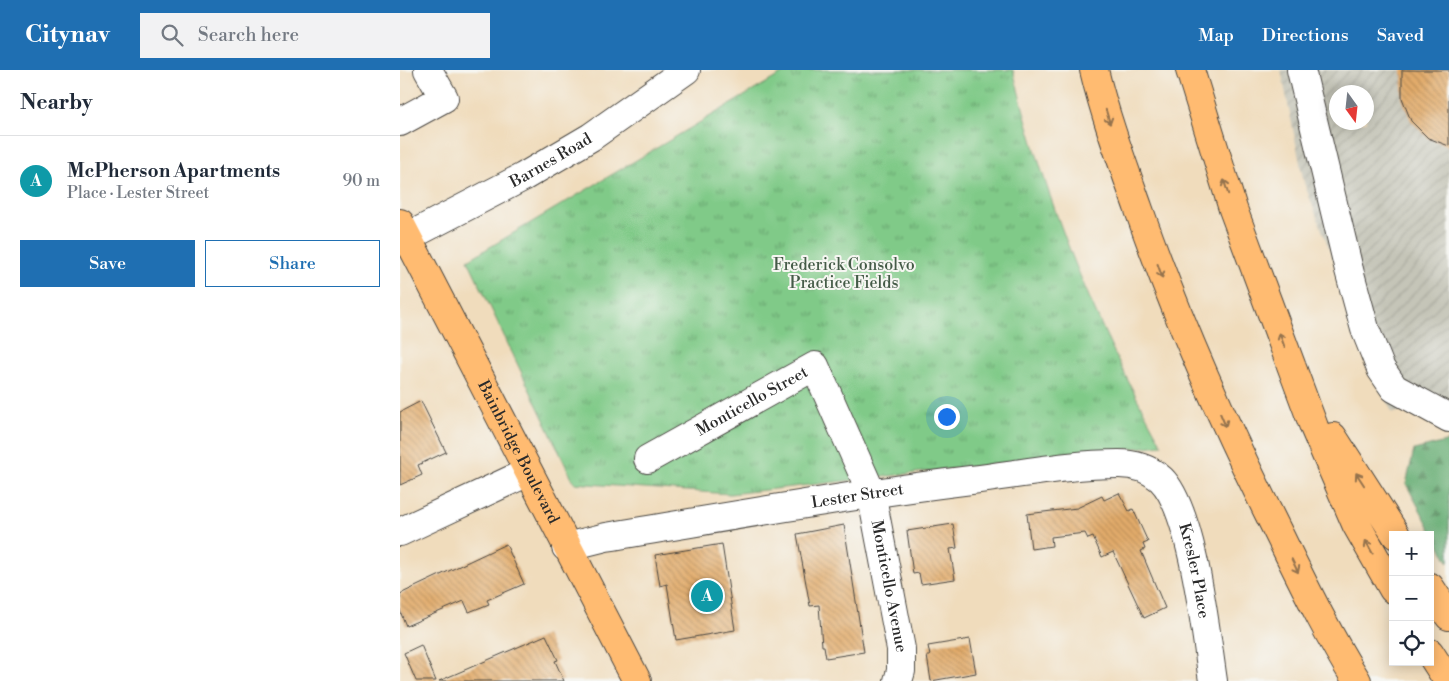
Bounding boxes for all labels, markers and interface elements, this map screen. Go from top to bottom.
search box [140,13,490,58]
text: Citynav [25,20,110,50]
icon: search [158,21,186,49]
text: Search here [198,23,299,47]
text: Map [1198,24,1234,47]
text: Directions [1262,24,1349,47]
text: Saved [1377,24,1424,47]
north arrow [1329,85,1374,130]
text: Nearby [20,90,93,116]
one-way arrow [1104,108,1114,124]
street label: Barnes Road [506,129,595,193]
text: McPherson Apartments [67,159,280,183]
text: A [30,171,42,191]
text: 90 m [342,171,380,191]
one-way arrow [1221,180,1231,196]
text: Place · Lester Street [67,183,209,203]
button: Save [20,240,195,287]
button: Share [205,240,380,287]
park label: Frederick Consolvo Practice Fields [773,255,915,293]
one-way arrow [1156,262,1165,278]
one-way arrow [1277,333,1286,348]
street label: Monticello Street [692,362,812,440]
street label: Bainbridge Boulevard [473,376,564,527]
your location [934,404,960,430]
one-way arrow [1219,412,1229,427]
one-way arrow [1355,473,1365,487]
street label: Lester Street [810,479,905,513]
street label: Monticello Avenue [867,518,911,654]
street label: Kresler Place [1174,521,1214,620]
map controls [1389,531,1434,666]
button: + [1389,531,1434,576]
one-way arrow [1364,539,1374,554]
one-way arrow [1291,558,1300,573]
button: − [1389,576,1434,621]
pin: A [691,577,723,615]
button: locate [1389,621,1434,666]

